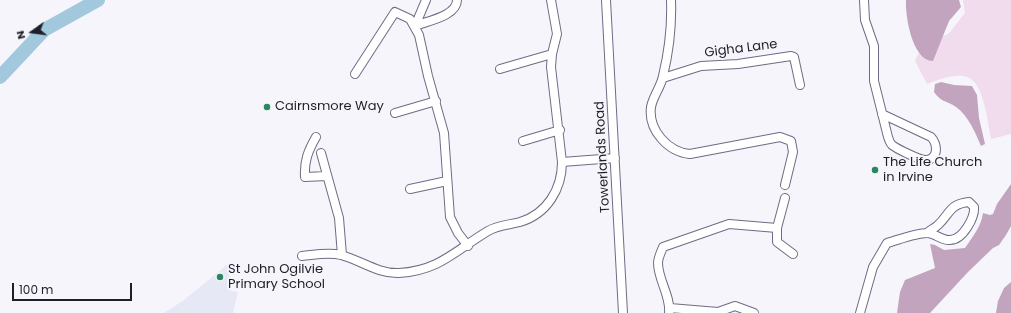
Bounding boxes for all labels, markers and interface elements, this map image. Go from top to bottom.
north arrow [12,12,52,52]
text: N [12,29,29,41]
street label: Gigha Lane [704,37,778,61]
place label: Cairnsmore Way [275,99,384,115]
street label: Towerlands Road [592,101,614,213]
marker: Cairnsmore Way [262,102,272,112]
place label: The Life Church in Irvine [883,155,982,186]
marker: The Life Church in Irvine [870,165,880,175]
place label: St John Ogilvie Primary School [228,262,325,293]
marker: St John Ogilvie Primary School [215,272,225,282]
scale bar [14,275,134,301]
text: 100 m [19,281,53,298]

